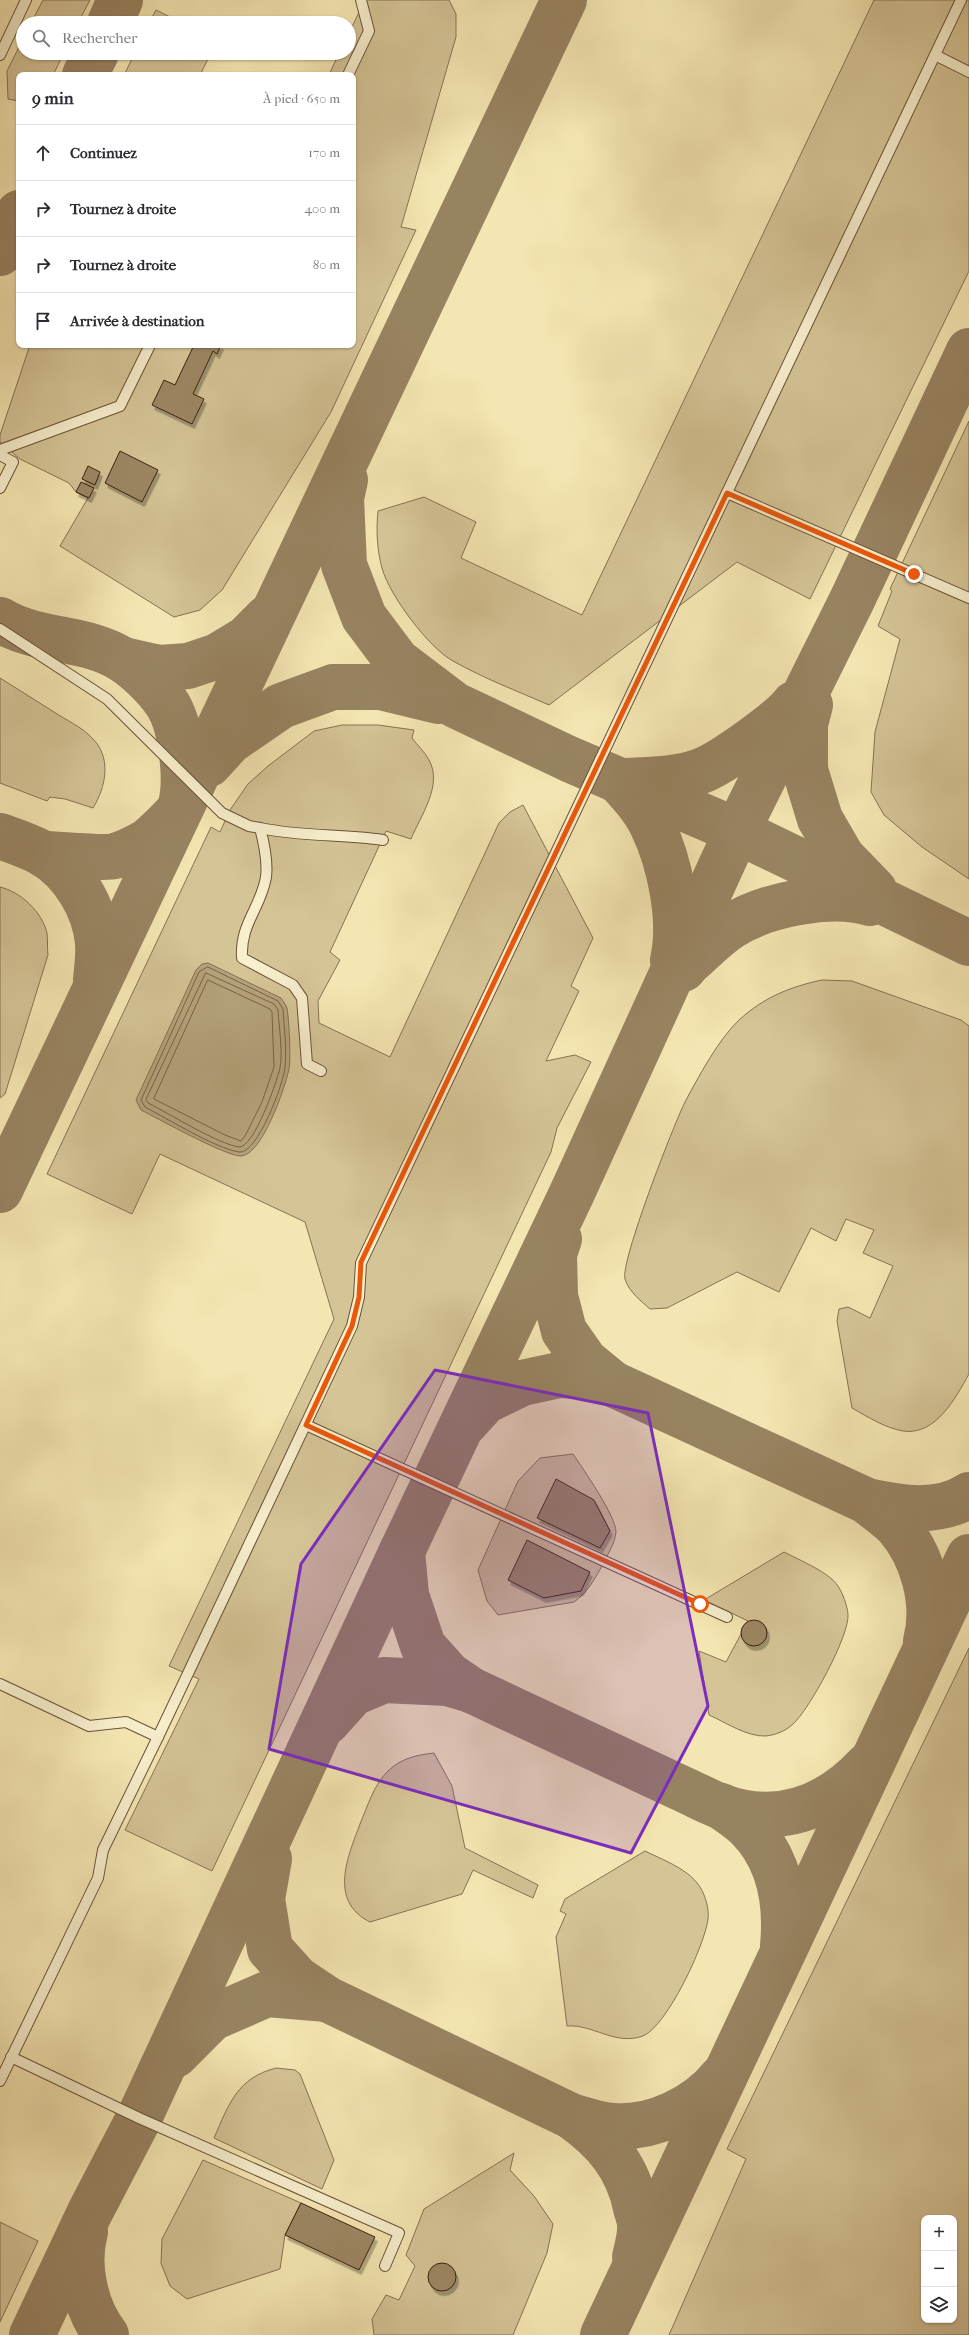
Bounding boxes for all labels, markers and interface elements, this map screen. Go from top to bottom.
search box [16,16,356,60]
icon: search [30,27,52,49]
text: Rechercher [62,29,137,47]
text: 9 min [32,88,74,108]
text: À pied · 650 m [263,91,340,106]
icon: ahead [32,142,54,164]
text: Continuez [70,144,137,162]
text: 170 m [308,145,340,160]
icon: right [32,198,54,220]
text: Tournez à droite [70,200,176,218]
text: 400 m [304,201,340,216]
icon: right [32,254,54,276]
text: Tournez à droite [70,256,176,274]
text: 80 m [313,257,340,272]
icon: arrive [32,310,54,332]
text: Arrivée à destination [70,312,205,330]
route end [905,565,923,583]
route start [691,1595,709,1613]
map controls [921,2215,957,2323]
button: + [921,2215,957,2251]
button: − [921,2251,957,2287]
button: layers [921,2287,957,2323]

